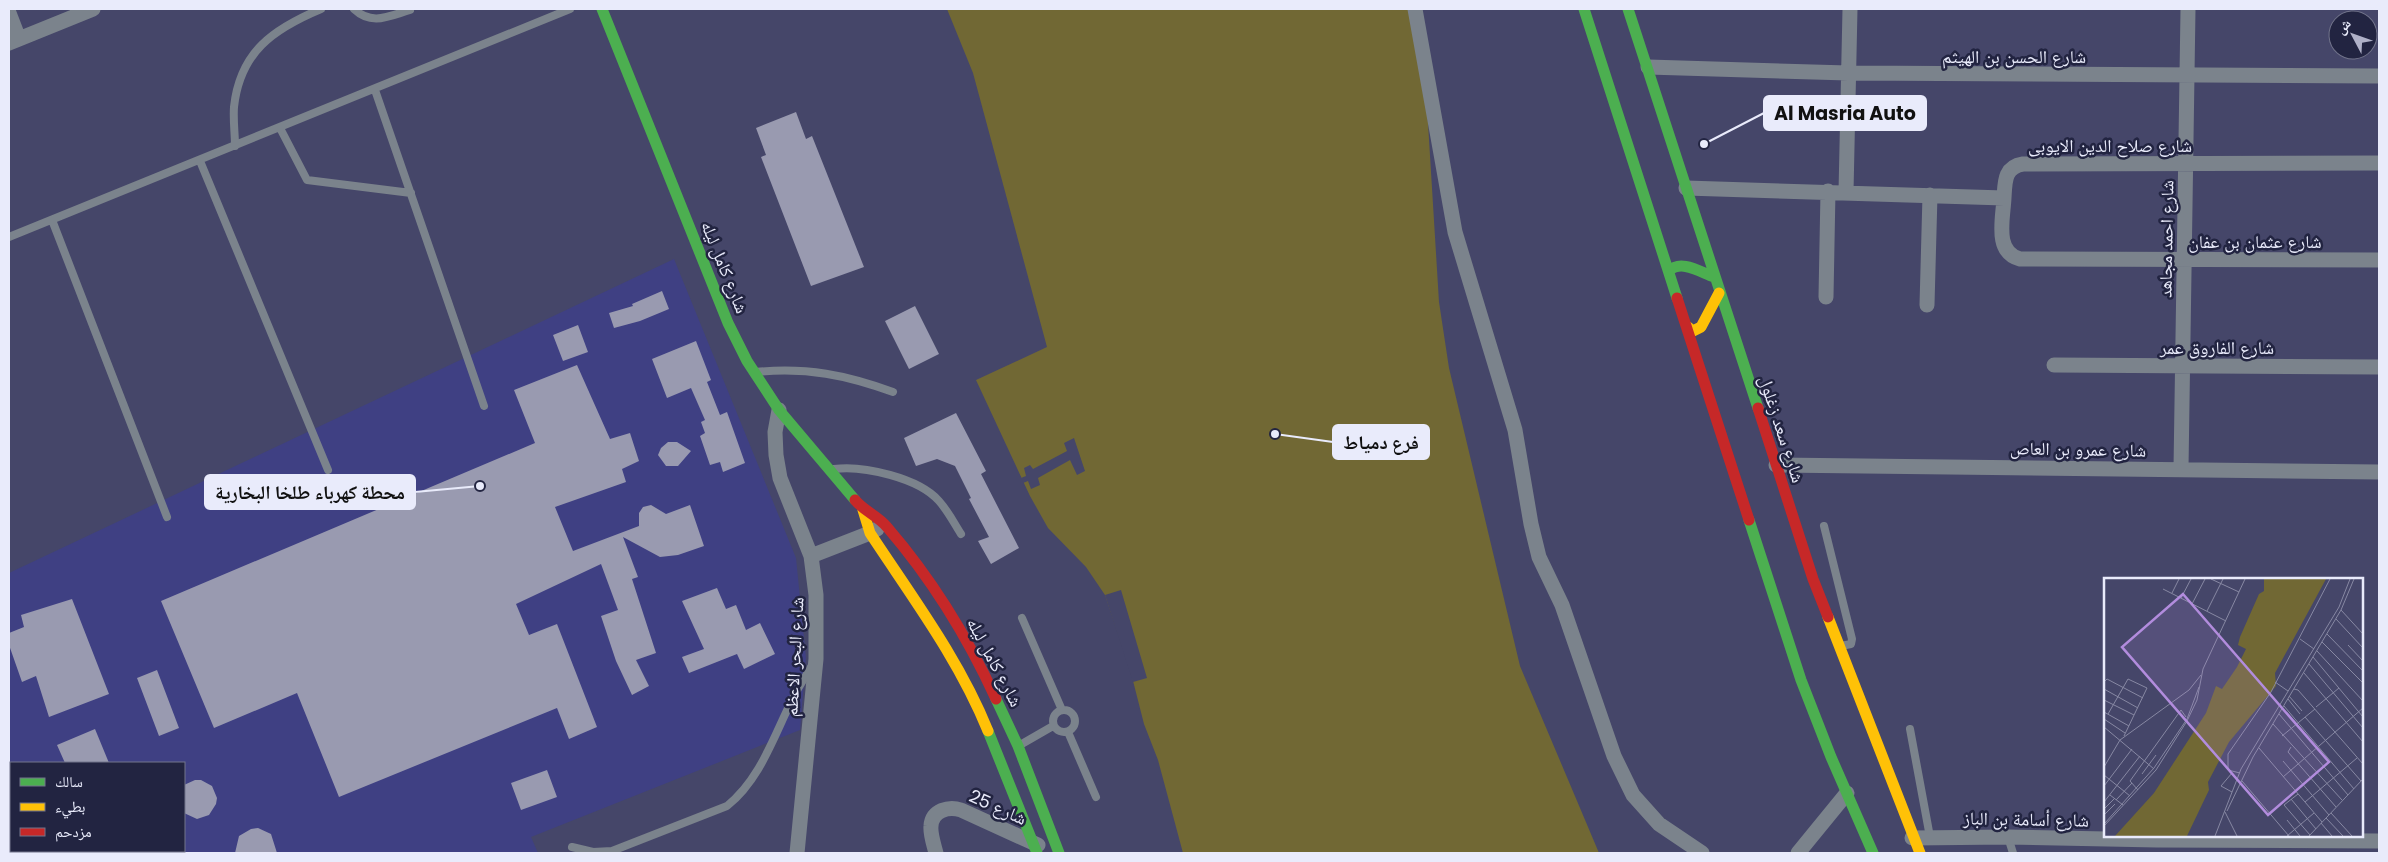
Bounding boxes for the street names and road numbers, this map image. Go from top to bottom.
street label: شارع الحسن بن الهيثم [1942,44,2086,69]
street label: شارع صلاح الدين الايوبى [2028,133,2192,158]
street label: شارع احمد مجاهد [2152,180,2180,298]
street label: شارع كامل ليله [695,217,755,317]
street label: شارع عثمان بن عفان [2188,229,2322,254]
street label: شارع الفاروق عمر [2159,335,2274,360]
street label: شارع سعد زغلول [1753,372,1811,486]
street label: شارع عمرو بن العاص [2010,435,2146,463]
street label: شارع البحر الاعظم [778,596,810,718]
street label: شارع كامل ليله [961,613,1029,711]
street label: شارع 25 [965,783,1031,831]
street label: شارع أسامة بن الباز [1962,805,2089,833]

